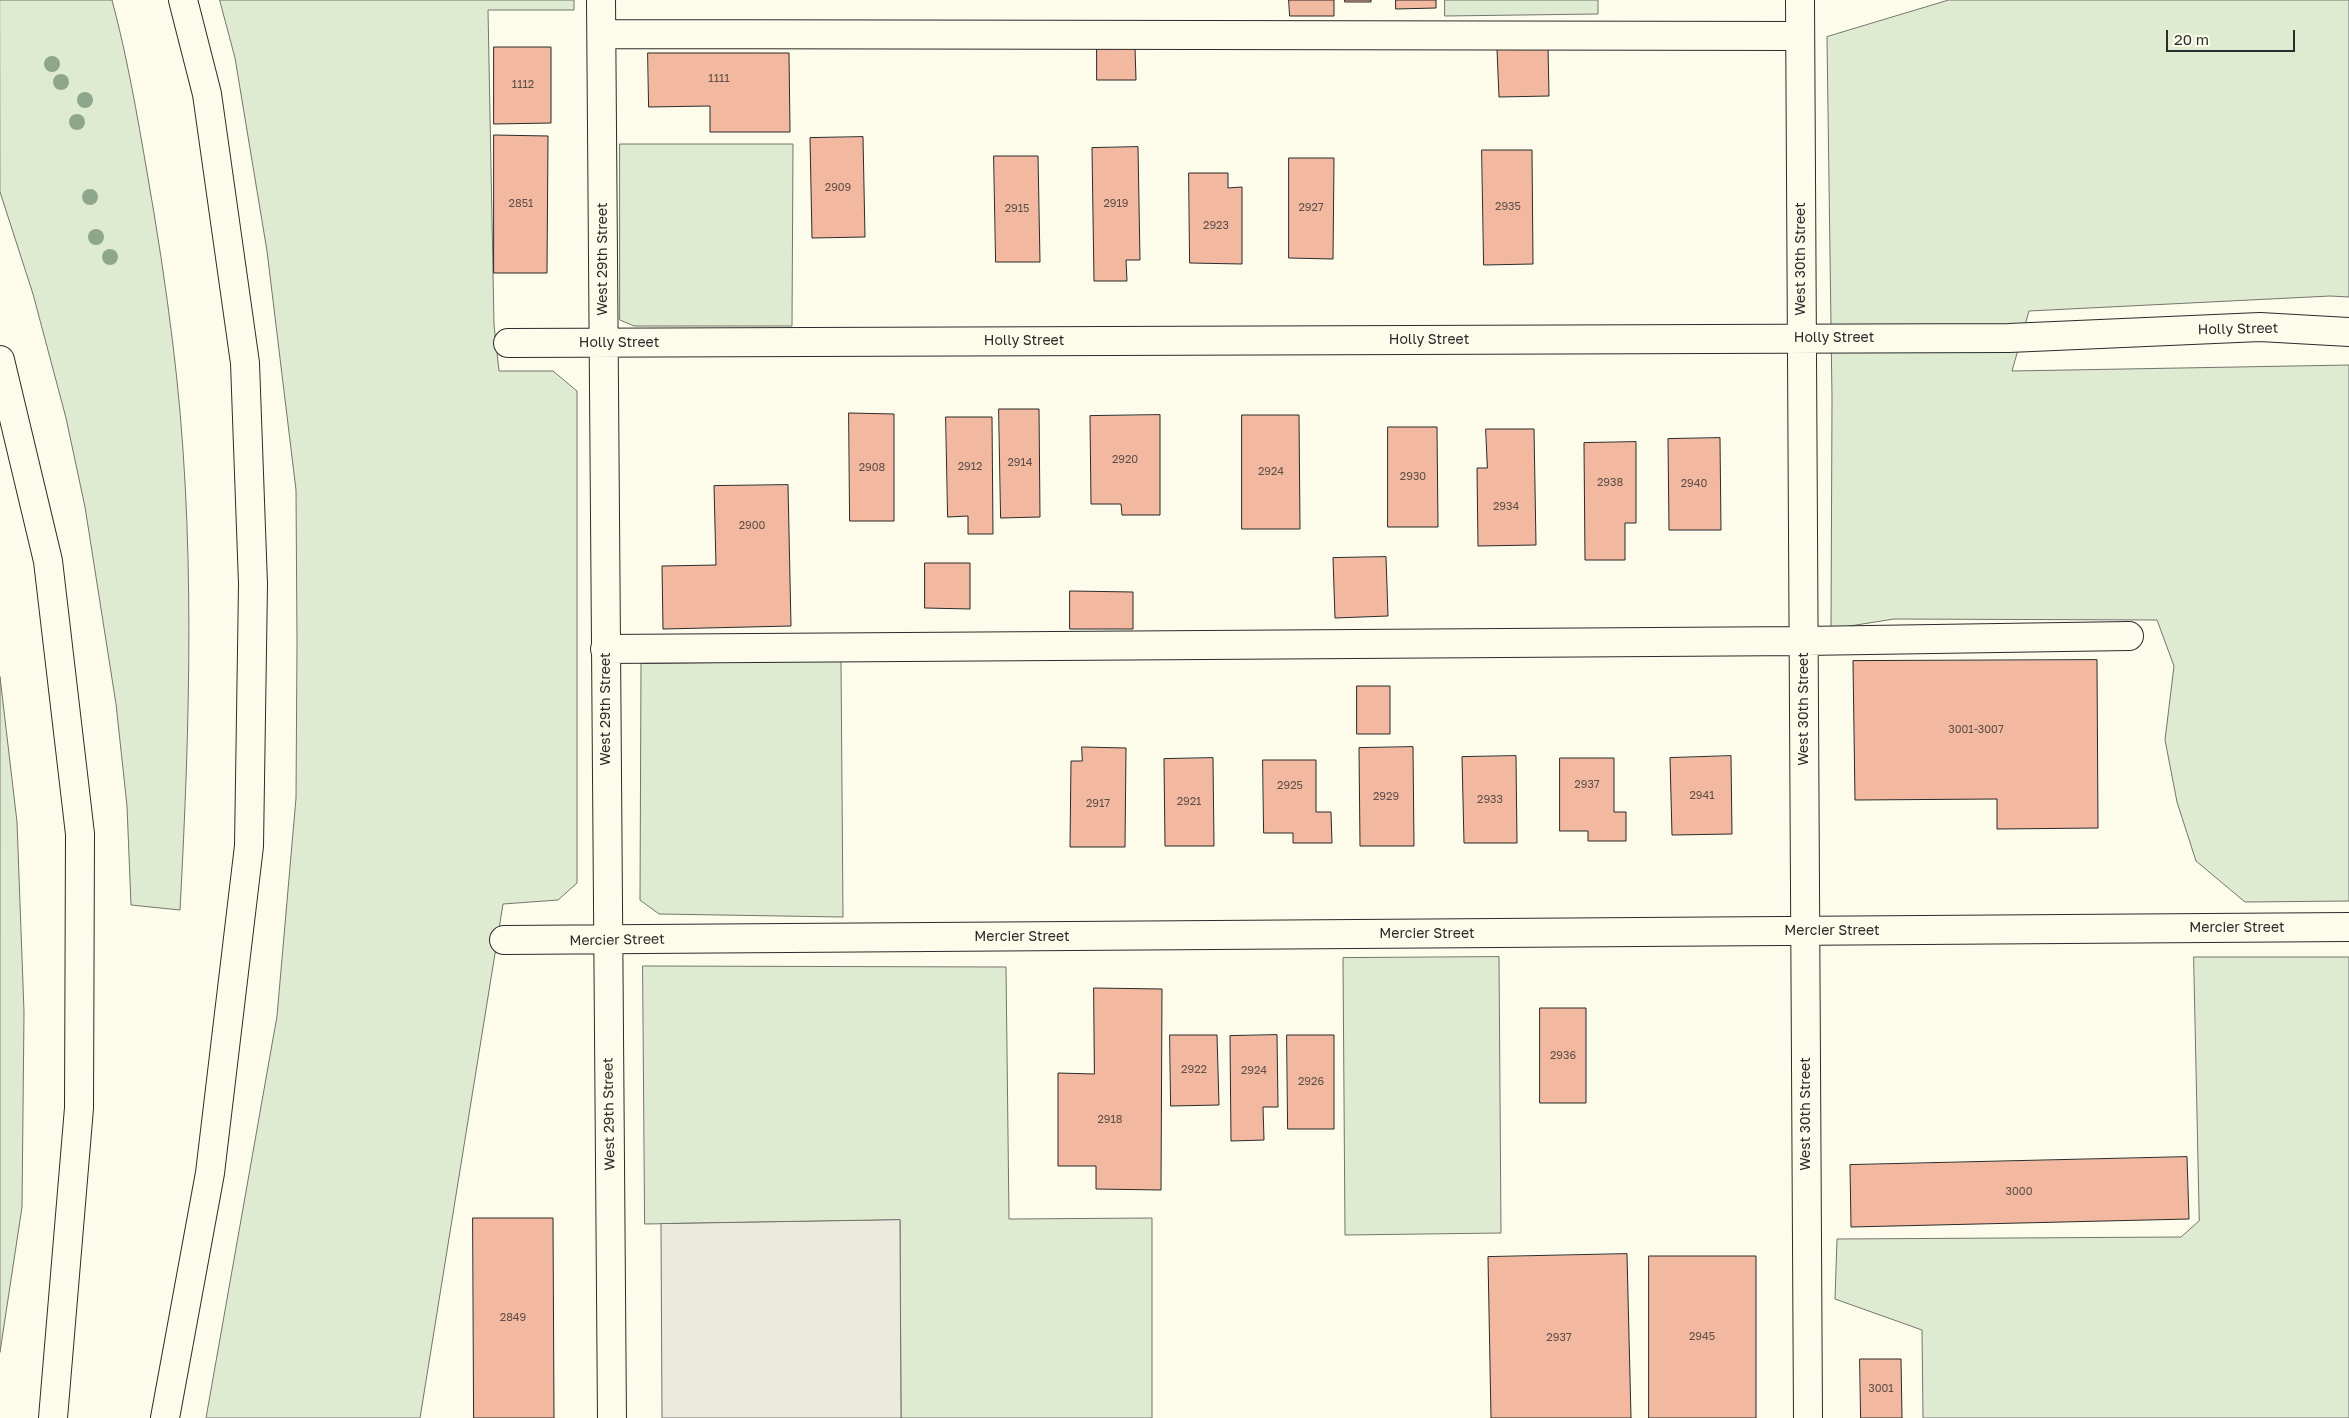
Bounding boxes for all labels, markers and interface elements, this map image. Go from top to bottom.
scale bar [2169,20,2298,52]
text: 20 m [2174,30,2209,48]
house number: 1111 [708,72,730,86]
house number: 1112 [512,78,534,92]
house number: 2909 [825,181,851,195]
house number: 2851 [509,197,533,211]
house number: 2919 [1103,197,1129,211]
house number: 2935 [1495,200,1521,214]
house number: 2927 [1298,201,1324,215]
street label: West 29th Street [595,202,611,316]
house number: 2915 [1005,202,1029,216]
street label: West 30th Street [1793,202,1809,316]
house number: 2923 [1203,219,1229,233]
street label: Holly Street [2198,320,2278,338]
street label: Holly Street [1794,330,1874,346]
street label: Holly Street [1389,332,1469,348]
street label: Holly Street [984,333,1064,349]
street label: Holly Street [579,335,659,351]
house number: 2920 [1112,453,1138,467]
house number: 2914 [1007,456,1033,470]
house number: 2912 [958,460,982,474]
house number: 2908 [859,461,885,475]
house number: 2924 [1258,465,1284,479]
house number: 2930 [1400,470,1426,484]
house number: 2938 [1597,476,1623,490]
house number: 2940 [1681,477,1707,491]
house number: 2934 [1493,500,1519,514]
house number: 2900 [739,519,765,533]
street label: West 29th Street [598,652,614,766]
street label: West 30th Street [1796,652,1812,766]
house number: 3001-3007 [1948,723,2004,737]
house number: 2937 [1574,778,1600,792]
house number: 2925 [1277,779,1303,793]
house number: 2941 [1689,789,1715,803]
house number: 2929 [1373,790,1399,804]
house number: 2933 [1477,793,1503,807]
house number: 2921 [1177,795,1201,809]
house number: 2917 [1086,797,1110,811]
street label: Mercier Street [2189,920,2285,936]
street label: Mercier Street [1784,923,1880,939]
street label: Mercier Street [1379,926,1475,942]
street label: Mercier Street [974,929,1070,945]
street label: Mercier Street [569,931,665,949]
house number: 2936 [1550,1049,1576,1063]
street label: West 29th Street [600,1057,618,1171]
street label: West 30th Street [1798,1057,1814,1171]
house number: 2922 [1181,1063,1207,1077]
house number: 2924 [1241,1064,1267,1078]
house number: 2926 [1298,1075,1324,1089]
house number: 2918 [1097,1113,1123,1127]
house number: 3000 [2006,1185,2032,1199]
house number: 2849 [500,1311,526,1325]
house number: 2945 [1689,1330,1715,1344]
house number: 2937 [1546,1331,1572,1345]
house number: 3001 [1868,1382,1894,1396]

